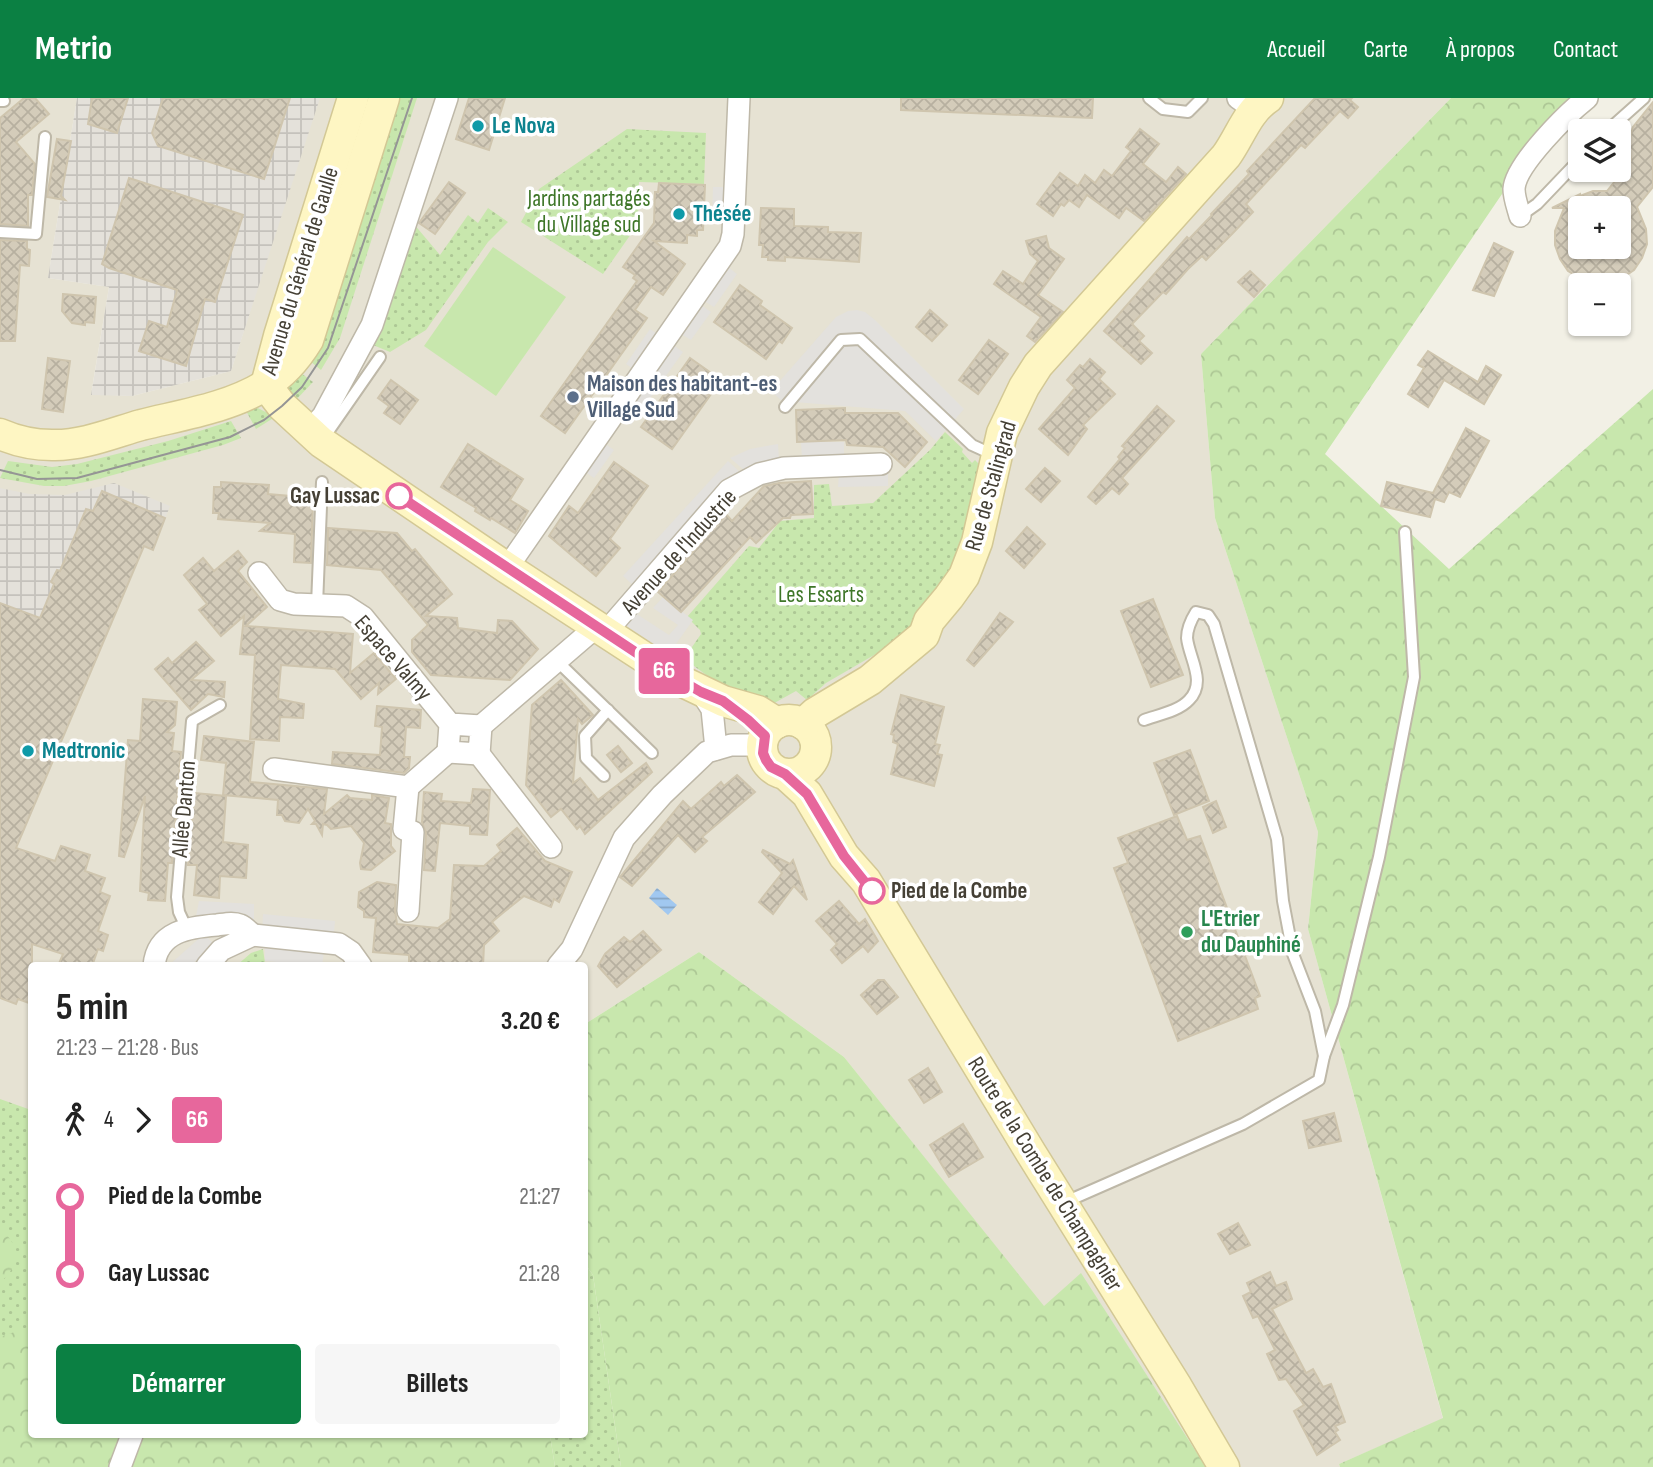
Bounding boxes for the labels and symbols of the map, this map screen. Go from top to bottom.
place label: Le Nova [492,112,555,140]
marker: Le Nova [470,118,486,134]
street label: Avenue du Général de Gaulle [255,164,345,379]
park label: Jardins partagés du Village sud [526,185,651,239]
place label: Thésée [693,200,751,228]
marker: Thésée [671,206,687,222]
place label: Maison des habitant-es Village Sud [587,370,777,424]
marker: Maison des habitant-es Village Sud [565,389,581,405]
street label: Rue de Stalingrad [959,418,1023,554]
place label: Gay Lussac [290,482,380,510]
marker: Gay Lussac [386,483,412,509]
street label: Avenue de l'Industrie [615,483,743,621]
park label: Les Essarts [778,581,864,609]
street label: Espace Valmy [348,609,438,707]
line badge: 66 [632,648,696,694]
place label: Medtronic [42,737,125,765]
marker: Medtronic [20,743,36,759]
street label: Allée Danton [166,759,202,860]
place label: Pied de la Combe [891,877,1027,905]
marker: Pied de la Combe [859,878,885,904]
place label: L'Etrier du Dauphiné [1201,905,1301,959]
marker: L'Etrier du Dauphiné [1179,924,1195,940]
street label: Route de la Combe de Champagnier [961,1052,1129,1297]

